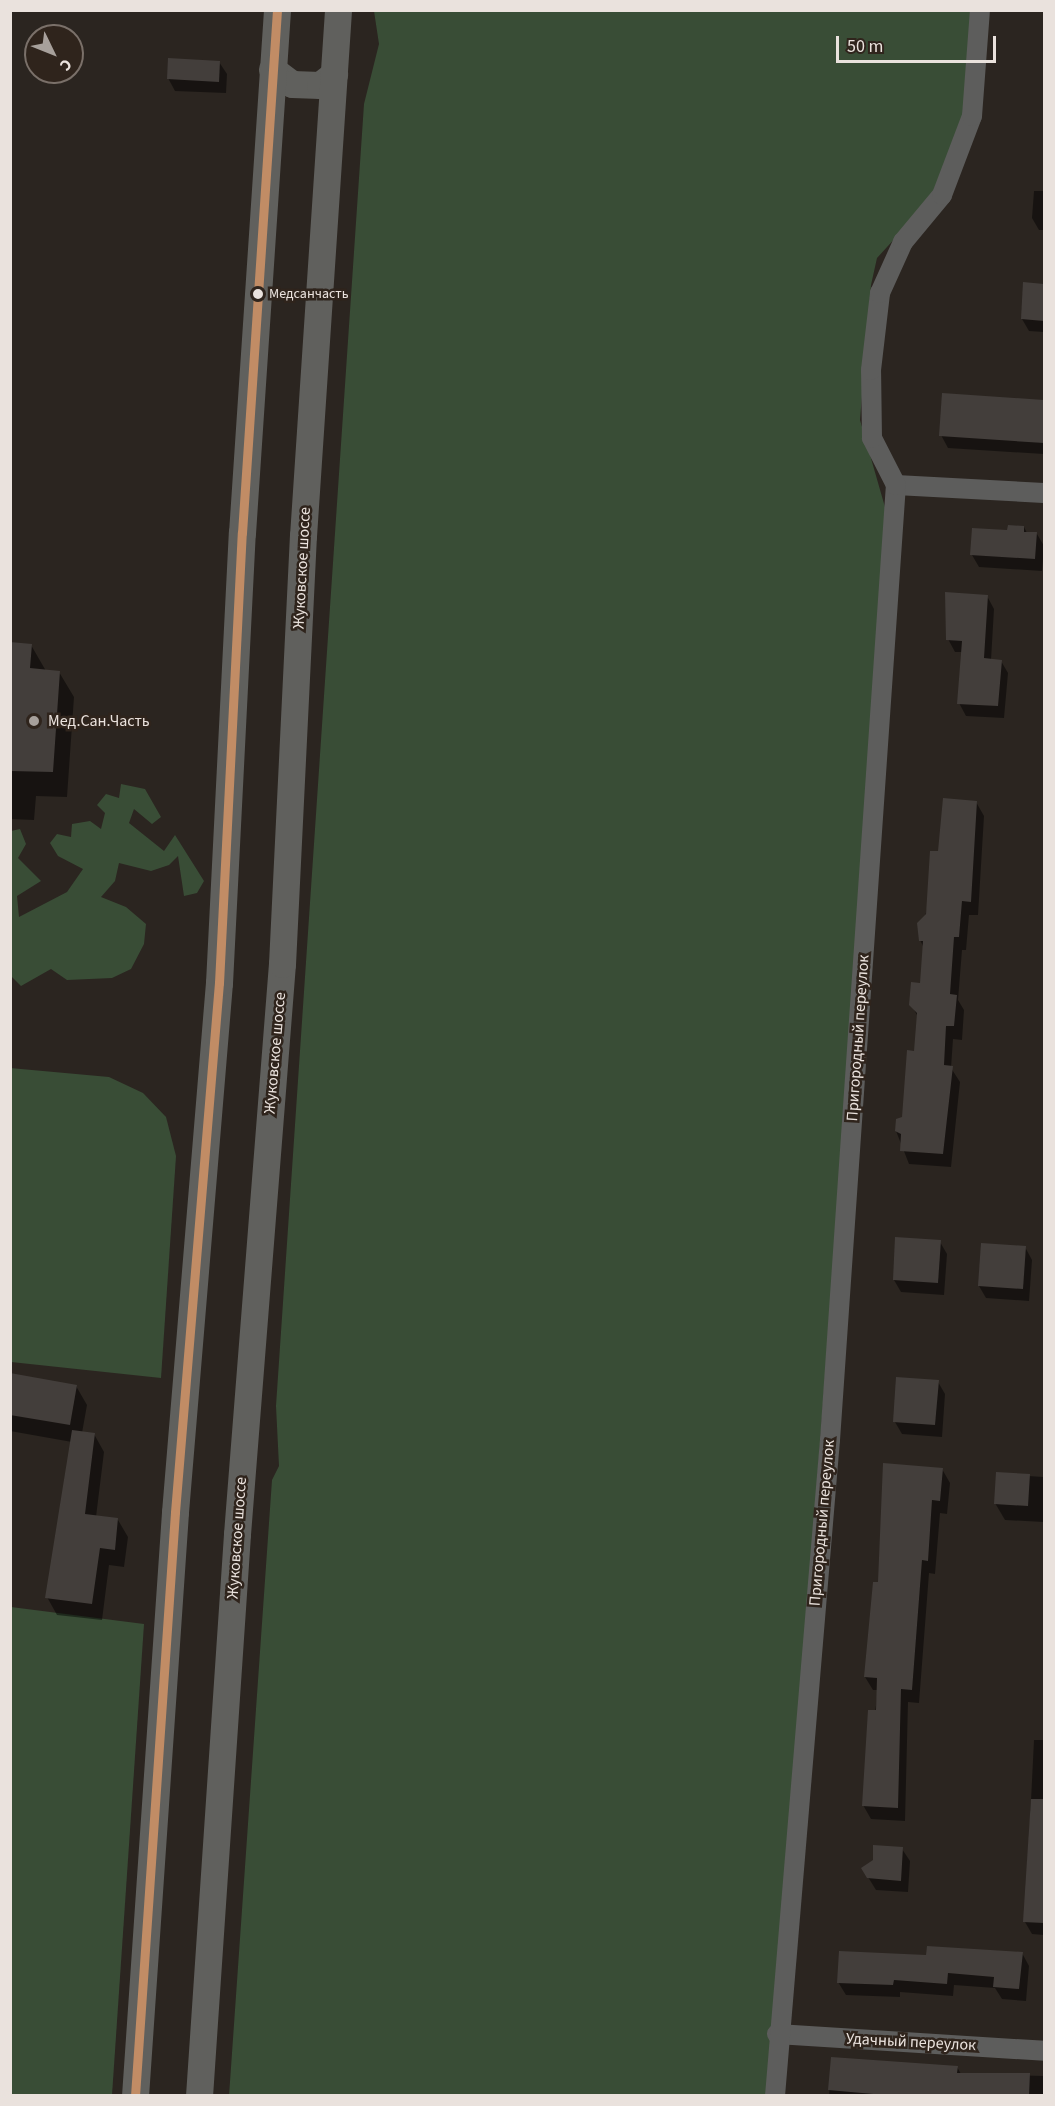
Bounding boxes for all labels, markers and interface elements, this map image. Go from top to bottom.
north arrow [24,24,84,84]
scale bar [839,24,1000,62]
text: 50 m [847,34,883,59]
text: С [54,54,77,76]
place label: Медсанчасть [269,286,349,302]
marker: Медсанчасть [252,288,264,300]
street label: Жуковское шоссе [289,506,315,630]
place label: Мед.Сан.Часть [48,711,150,731]
marker: Мед.Сан.Часть [25,712,43,730]
street label: Пригородный переулок [843,954,873,1122]
street label: Жуковское шоссе [260,991,290,1115]
street label: Пригородный переулок [805,1439,839,1607]
street label: Жуковское шоссе [223,1476,251,1600]
street label: Удачный переулок [845,2029,977,2055]

